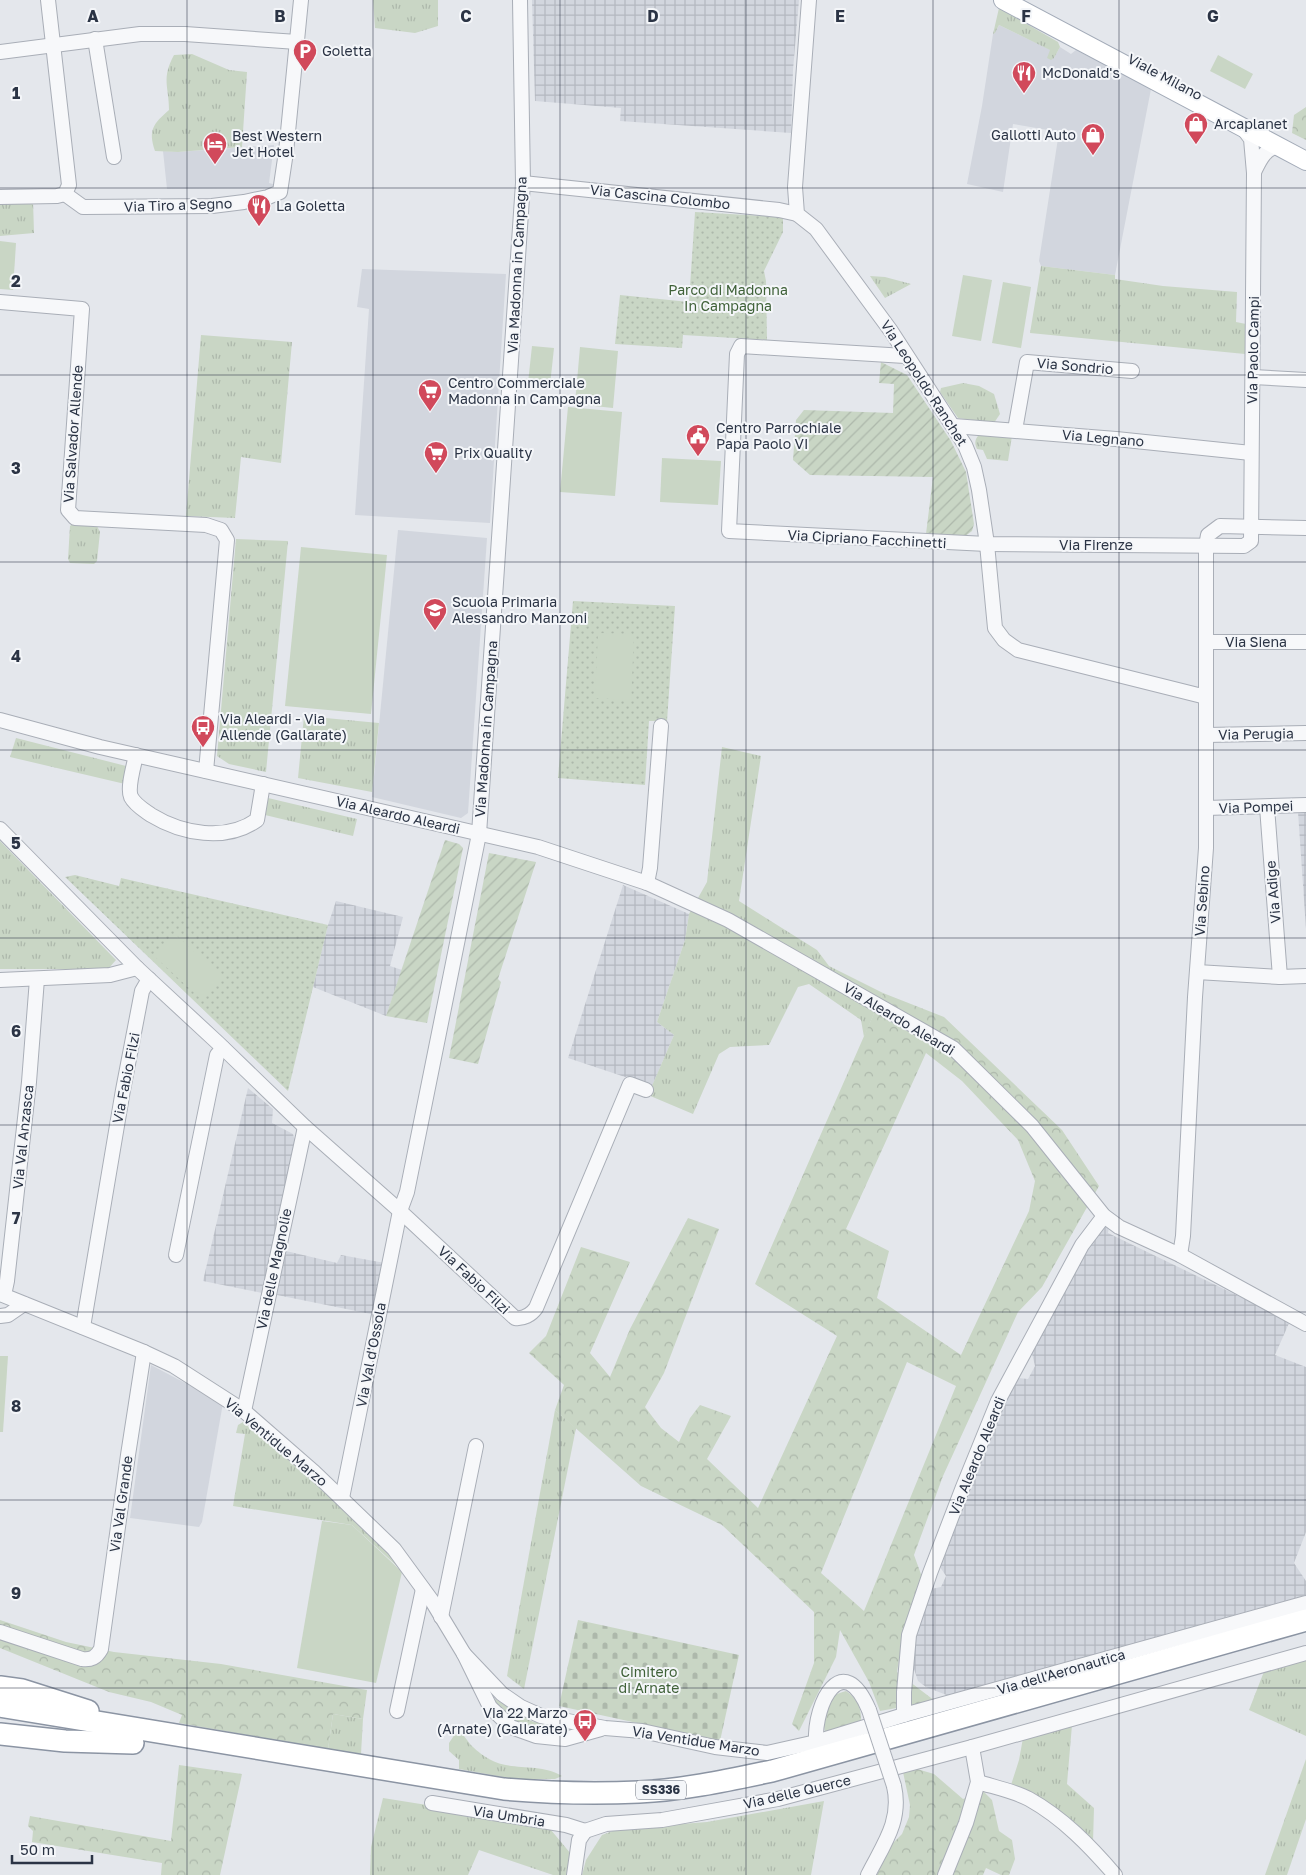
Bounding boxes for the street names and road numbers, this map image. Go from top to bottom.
street label: Viale Milano [1125,50,1206,103]
street label: Via Madonna in Campagna [503,176,530,354]
street label: Via Cascina Colombo [589,181,731,212]
street label: Via Tiro a Segno [124,194,232,215]
street label: Via Paolo Campi [1243,296,1262,404]
street label: Via Leopoldo Ranchet [877,317,971,449]
street label: Via Sondrio [1036,354,1114,377]
street label: Via Salvador Allende [59,364,86,504]
street label: Via Legnano [1061,425,1145,450]
street label: Via Cipriano Facchinetti [787,526,947,551]
street label: Via Firenze [1059,536,1133,553]
street label: Via Siena [1225,633,1287,650]
street label: Via Madonna in Campagna [471,640,500,818]
street label: Via Perugia [1218,724,1294,743]
street label: Via Aleardo Aleardi [334,792,462,837]
street label: Via Pompei [1218,797,1294,816]
street label: Via Adige [1261,860,1284,924]
street label: Via Sebino [1191,865,1212,937]
street label: Via Aleardo Aleardi [840,979,958,1059]
street label: Via Fabio Filzi [108,1031,143,1125]
street label: Via Val Anzasca [9,1084,36,1190]
street label: Via delle Magnolie [252,1207,295,1331]
street label: Via Fabio Filzi [435,1242,514,1317]
street label: Via Val d'Ossola [352,1301,389,1409]
street label: Via Ventidue Marzo [222,1394,331,1490]
street label: Via Aleardo Aleardi [945,1394,1008,1518]
street label: Via Val Grande [105,1455,136,1553]
street label: Via dell'Aeronautica [995,1645,1127,1698]
street label: Via Ventidue Marzo [631,1722,761,1759]
street label: Via delle Querce [742,1771,852,1812]
road number: SS336 [636,1780,686,1800]
street label: Via Umbria [472,1801,546,1830]

